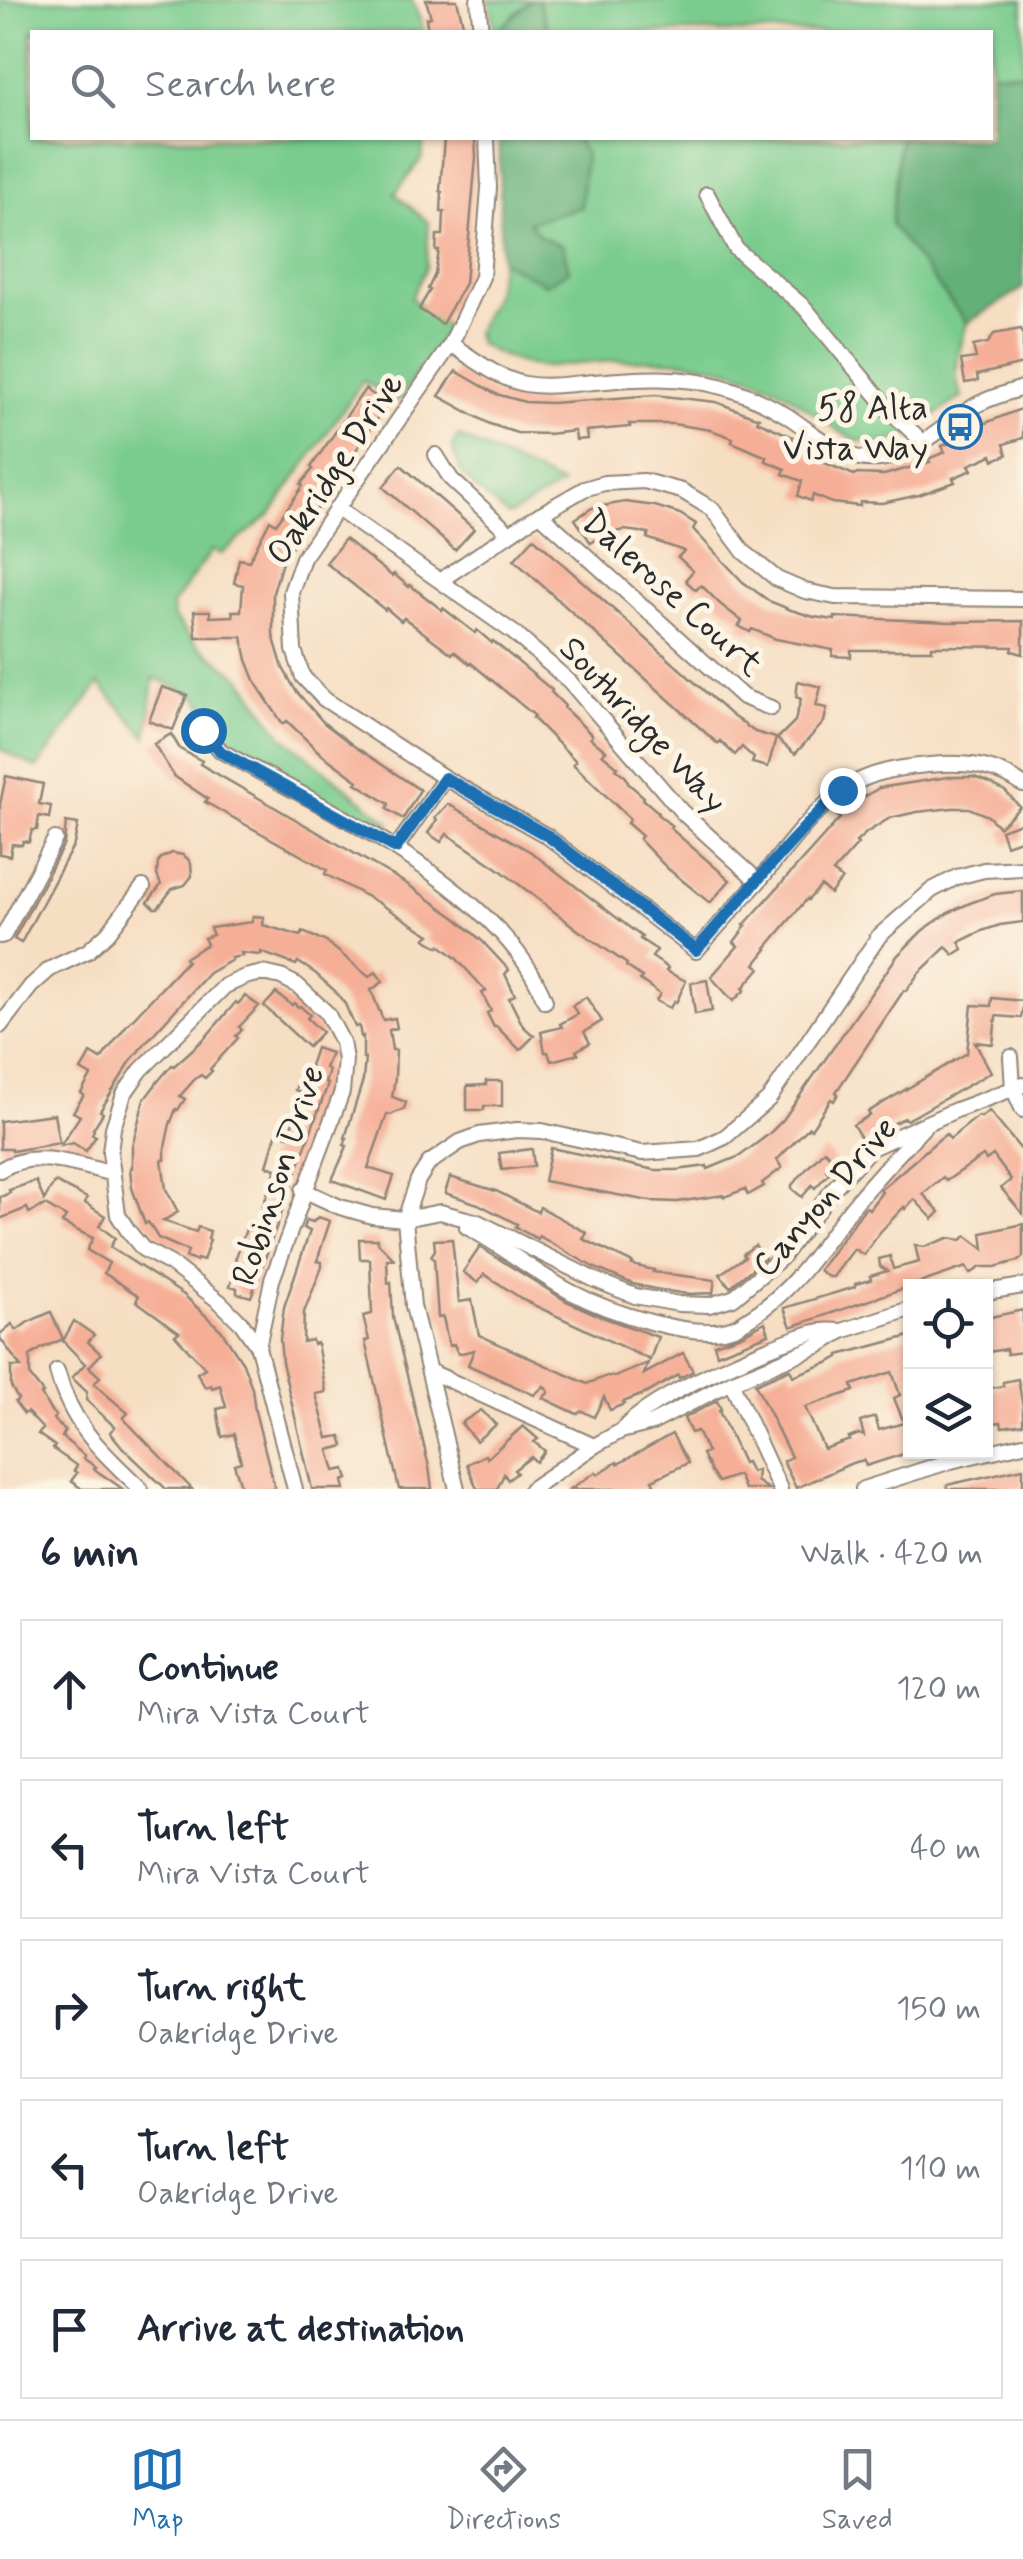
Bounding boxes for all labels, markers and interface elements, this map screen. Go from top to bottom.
search box [30,30,993,140]
icon: search [65,58,120,113]
text: Search here [145,61,336,110]
street label: Oakridge Drive [256,364,415,574]
place label: 58 Alta Vista Way [783,386,928,472]
bus stop icon: 58 Alta Vista Way [937,404,983,450]
street label: Dalerose Court [571,500,773,688]
street label: Southridge Way [546,627,737,826]
route start [181,708,227,754]
route end [820,768,866,814]
street label: Robinson Drive [222,1060,336,1292]
street label: Canyon Drive [743,1107,908,1287]
map controls [903,1279,993,1459]
button: locate [903,1279,993,1369]
button: layers [903,1369,993,1459]
text: 6 min [40,1527,139,1582]
text: Walk · 420 m [800,1533,983,1575]
text: Continue [137,1644,279,1693]
icon: ahead [42,1662,97,1717]
text: 120 m [896,1668,981,1710]
text: Mira Vista Court [137,1693,370,1735]
text: Turn left [137,1804,289,1853]
icon: left [42,1822,97,1877]
text: 40 m [910,1828,981,1870]
text: Mira Vista Court [137,1853,370,1895]
text: Turn right [137,1964,306,2013]
icon: right [42,1982,97,2037]
text: 150 m [896,1988,981,2030]
text: Oakridge Drive [137,2013,338,2055]
text: Turn left [137,2124,289,2173]
icon: left [42,2142,97,2197]
text: 110 m [900,2148,981,2190]
text: Oakridge Drive [137,2173,338,2215]
icon: arrive [42,2302,97,2357]
text: Arrive at destination [137,2305,464,2354]
tab: Map [130,2442,185,2539]
tab: Directions [446,2442,561,2539]
tab: Saved [822,2442,893,2539]

